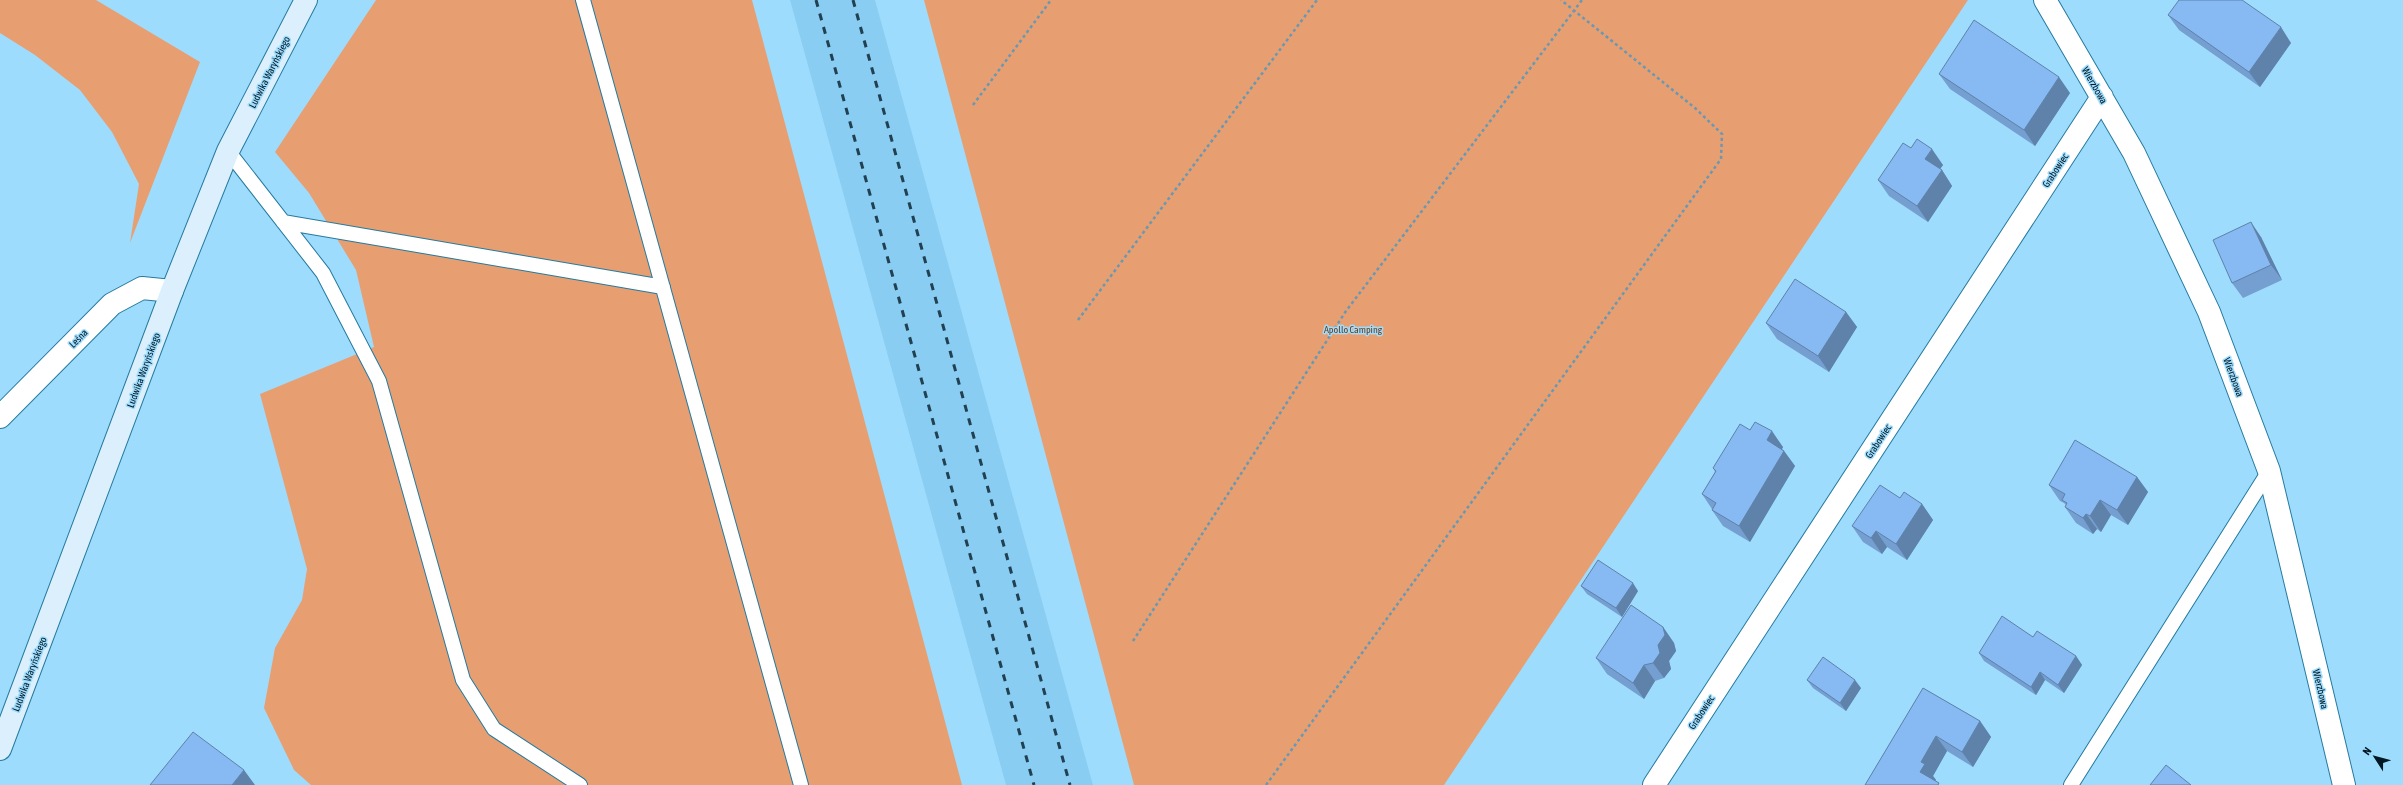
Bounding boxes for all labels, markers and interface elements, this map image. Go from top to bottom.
street label: Ludwika Waryńskiego [247,34,292,110]
street label: Wierzbowa [2080,65,2110,106]
street label: Grabowiec [2040,151,2071,189]
park label: Apollo Camping [1324,324,1383,335]
street label: Leśna [67,327,90,350]
street label: Ludwika Waryńskiego [125,331,162,409]
street label: Wierzbowa [2221,356,2246,398]
street label: Grabowiec [1863,422,1894,460]
street label: Ludwika Waryńskiego [10,635,49,713]
street label: Wierzbowa [2311,668,2331,710]
street label: Grabowiec [1686,693,1717,731]
north arrow [2355,737,2395,777]
text: N [2360,745,2374,757]

